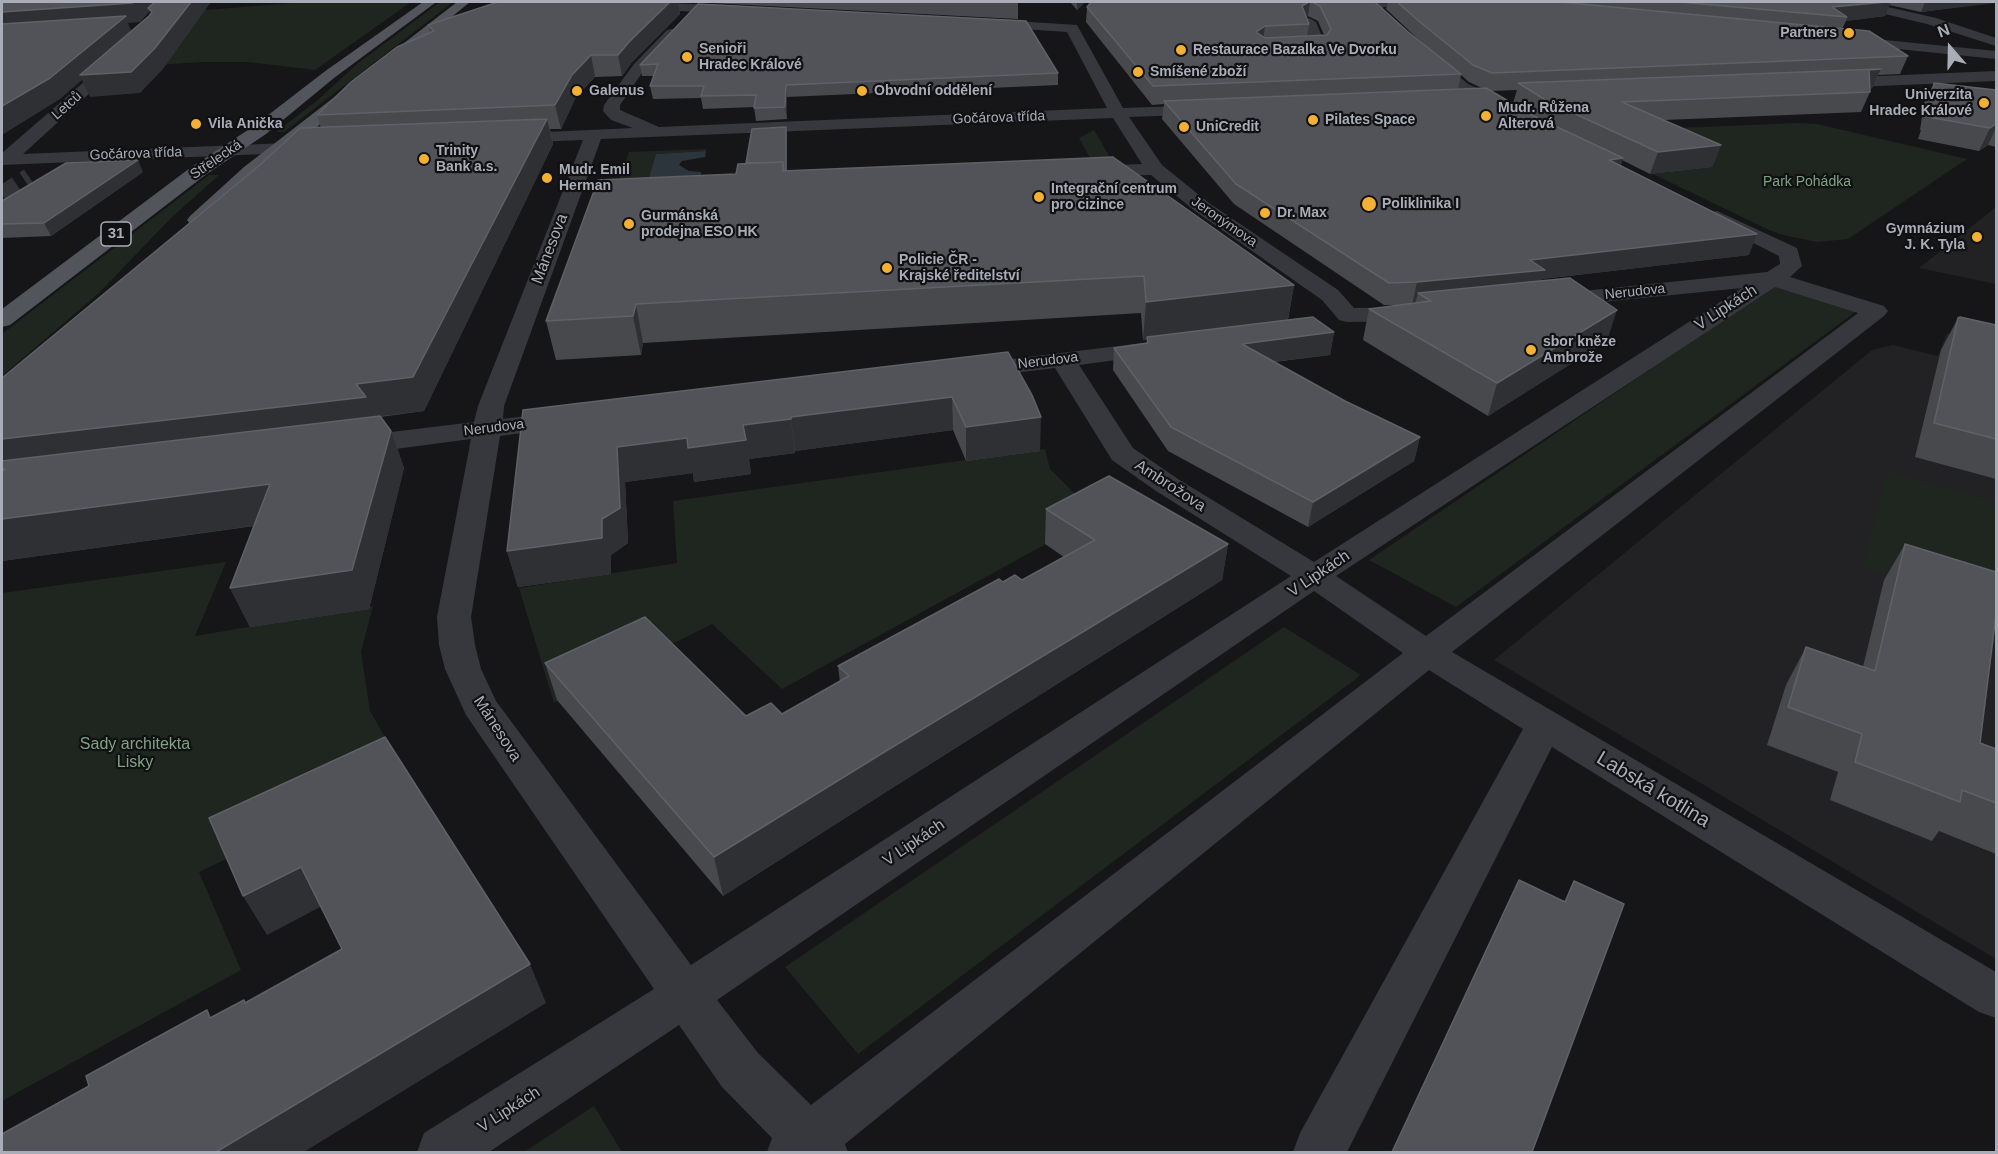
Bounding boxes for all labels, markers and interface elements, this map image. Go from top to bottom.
north arrow [1920,18,1980,78]
text: N [1935,21,1952,41]
place label: Partners [1780,25,1837,41]
marker: Partners [1842,26,1856,40]
place label: Senioři Hradec Králové [699,41,802,74]
place label: Restaurace Bazalka Ve Dvorku [1193,42,1397,58]
marker: Restaurace Bazalka Ve Dvorku [1174,43,1188,57]
marker: Senioři Hradec Králové [680,50,694,64]
place label: Smíšené zboží [1150,64,1246,80]
marker: Smíšené zboží [1131,65,1145,79]
place label: Galenus [589,83,644,99]
place label: Obvodní oddělení [874,83,992,99]
marker: Galenus [570,84,584,98]
marker: Obvodní oddělení [855,84,869,98]
place label: Univerzita Hradec Králové [1869,87,1972,120]
street label: Letců [49,88,85,124]
marker: Univerzita Hradec Králové [1977,96,1991,110]
place label: Mudr. Růžena Alterová [1498,100,1589,132]
street label: Gočárova třída [952,108,1046,128]
marker: Mudr. Růžena Alterová [1479,109,1493,123]
place label: Pilates Space [1325,112,1415,128]
marker: Pilates Space [1306,113,1320,127]
place label: Vila Anička [208,116,282,132]
marker: Vila Anička [189,117,203,131]
place label: UniCredit [1196,119,1259,135]
marker: UniCredit [1177,120,1191,134]
street label: Střelecká [187,137,245,183]
place label: Trinity Bank a.s. [436,143,497,176]
street label: Gočárova třída [89,144,183,164]
marker: Trinity Bank a.s. [417,152,431,166]
place label: Mudr. Emil Herman [559,162,630,194]
marker: Mudr. Emil Herman [540,171,554,185]
park label: Park Pohádka [1763,174,1851,190]
place label: Integrační centrum pro cizince [1051,181,1177,214]
marker: Integrační centrum pro cizince [1032,190,1046,204]
street label: Jeronýmova [1188,193,1260,251]
marker: Poliklinika I [1360,195,1378,213]
place label: Poliklinika I [1382,196,1459,212]
place label: Dr. Max [1277,205,1327,221]
marker: Dr. Max [1258,206,1272,220]
place label: Gurmánská prodejna ESO HK [641,208,758,240]
street label: Mánesova [528,211,572,287]
marker: Gurmánská prodejna ESO HK [622,217,636,231]
place label: Gymnázium J. K. Tyla [1886,221,1965,254]
road number: 31 [101,222,131,246]
marker: Gymnázium J. K. Tyla [1970,230,1984,244]
place label: Policie ČR - Krajské ředitelství [899,252,1020,284]
marker: Policie ČR - Krajské ředitelství [880,261,894,275]
street label: Nerudova [1604,280,1666,304]
street label: V Lipkách [1691,281,1761,335]
place label: sbor kněze Ambrože [1543,334,1616,366]
marker: sbor kněze Ambrože [1524,343,1538,357]
street label: Nerudova [1017,349,1079,373]
street label: Nerudova [463,416,525,440]
street label: Ambrožova [1131,456,1209,516]
street label: V Lipkách [1285,546,1353,602]
street label: Mánesova [469,693,525,765]
park label: Sady architekta Lisky [80,735,190,773]
street label: Labská kotlina [1592,747,1714,833]
street label: V Lipkách [880,815,948,871]
street label: V Lipkách [474,1083,544,1137]

